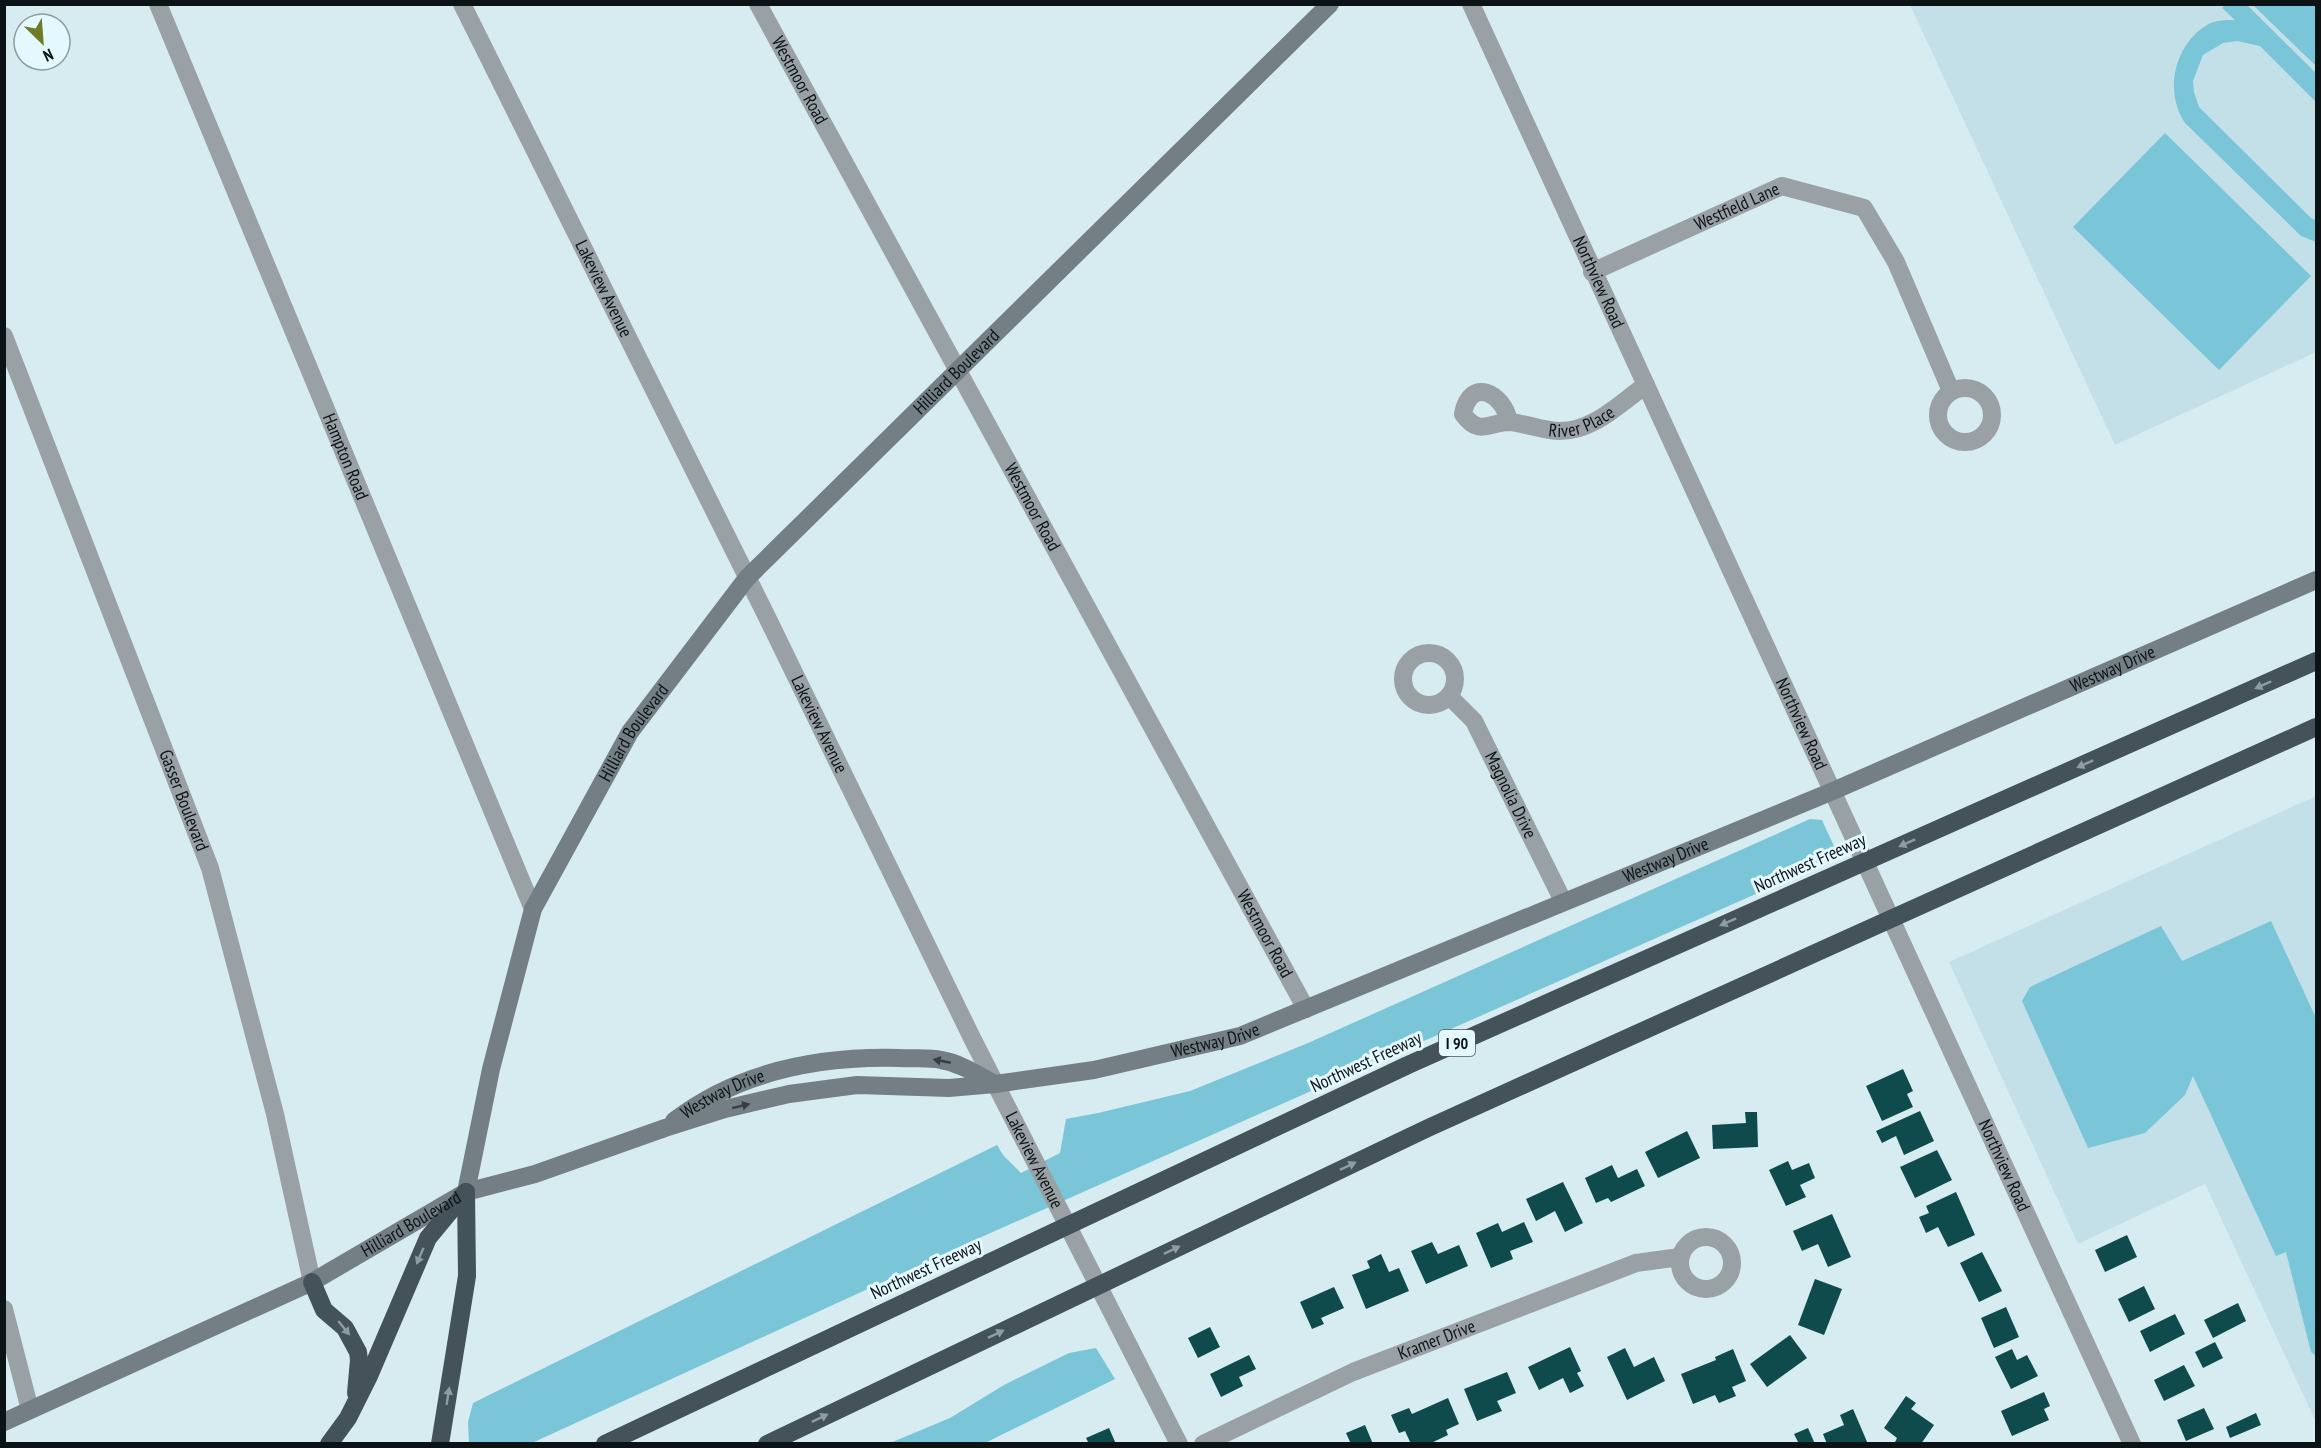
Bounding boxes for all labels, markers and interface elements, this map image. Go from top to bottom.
north arrow [12,12,72,72]
street label: Westmoor Road [767,32,833,128]
text: N [40,45,56,66]
street label: Westfield Lane [1691,177,1783,235]
street label: Northview Road [1568,232,1630,332]
street label: Lakeview Avenue [570,236,638,341]
street label: Hilliard Boulevard [908,324,1004,419]
street label: River Place [1547,400,1619,442]
street label: Hampton Road [318,410,374,503]
street label: Westmoor Road [1000,459,1066,555]
street label: Westway Drive [2066,640,2158,697]
street label: Lakeview Avenue [786,671,853,777]
street label: Northview Road [1771,674,1833,773]
street label: Hilliard Boulevard [593,679,673,785]
one-way arrow [2254,681,2272,690]
street label: Gasser Boulevard [154,746,214,854]
street label: Magnolia Drive [1480,748,1542,842]
one-way arrow [2075,759,2093,769]
street label: Northwest Freeway [1750,828,1869,897]
street label: Westway Drive [1619,832,1712,888]
one-way arrow [1898,839,1915,848]
street label: Westmoor Road [1232,886,1299,981]
one-way arrow [1720,918,1737,927]
street label: Westway Drive [1169,1017,1263,1063]
street label: Northwest Freeway [1307,1026,1425,1097]
road number: I 90 [1439,1030,1475,1056]
one-way arrow [932,1056,951,1065]
street label: Westway Drive [676,1063,767,1124]
one-way arrow [732,1100,750,1110]
street label: Lakeview Avenue [1000,1108,1069,1212]
street label: Northview Road [1974,1116,2036,1215]
one-way arrow [1340,1162,1357,1171]
street label: Hilliard Boulevard [357,1186,465,1262]
street label: Northwest Freeway [867,1233,985,1304]
one-way arrow [1164,1246,1181,1255]
one-way arrow [415,1248,425,1266]
street label: Kramer Drive [1394,1314,1479,1365]
one-way arrow [337,1321,349,1336]
one-way arrow [988,1330,1005,1339]
one-way arrow [444,1386,453,1405]
one-way arrow [812,1414,829,1423]

